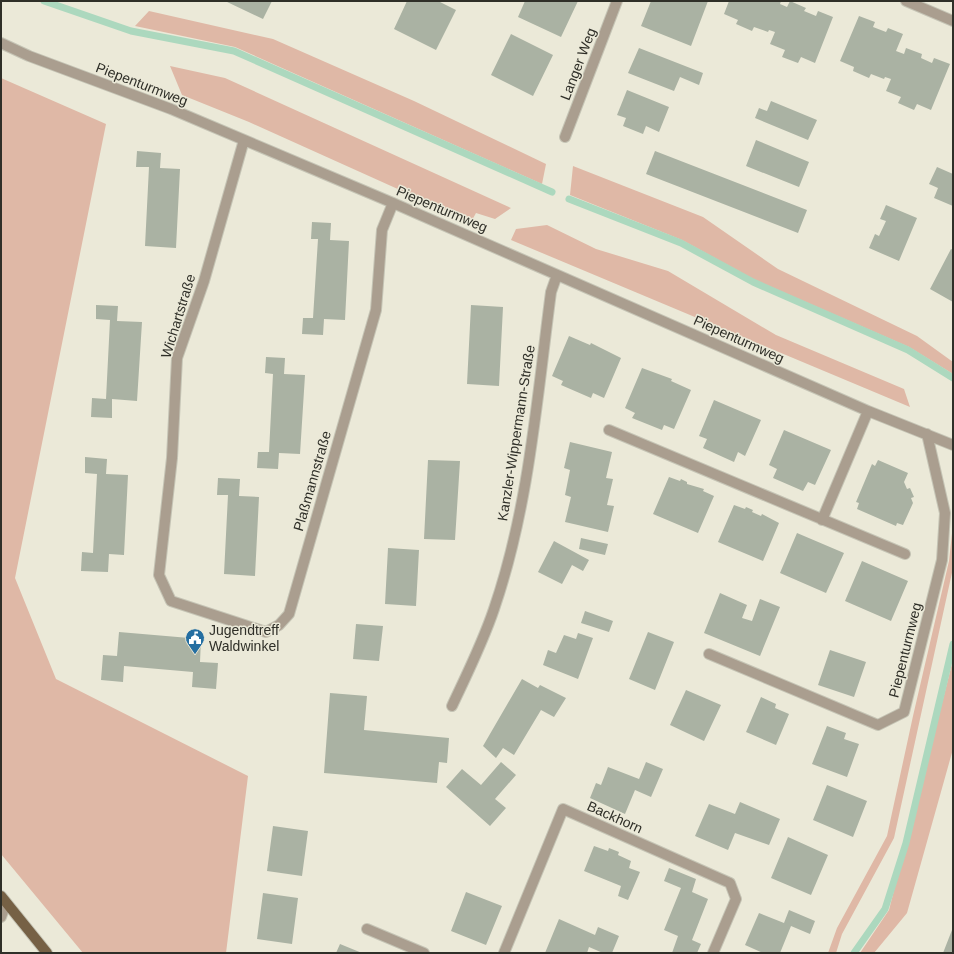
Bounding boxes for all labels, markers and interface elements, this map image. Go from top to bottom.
street label: Langer Weg [557,26,599,102]
street label: Piepenturmweg [94,59,190,109]
street label: Piepenturmweg [394,183,490,235]
street label: Wichartstraße [158,272,198,360]
street label: Piepenturmweg [691,312,787,366]
street label: Kanzler-Wippermann-Straße [494,344,538,522]
street label: Plaßmannstraße [290,429,334,533]
street label: Piepenturmweg [885,601,925,699]
place label: Jugendtreff Waldwinkel [209,622,279,654]
public building icon: Jugendtreff Waldwinkel [184,627,206,655]
street label: Backhorn [585,798,645,836]

